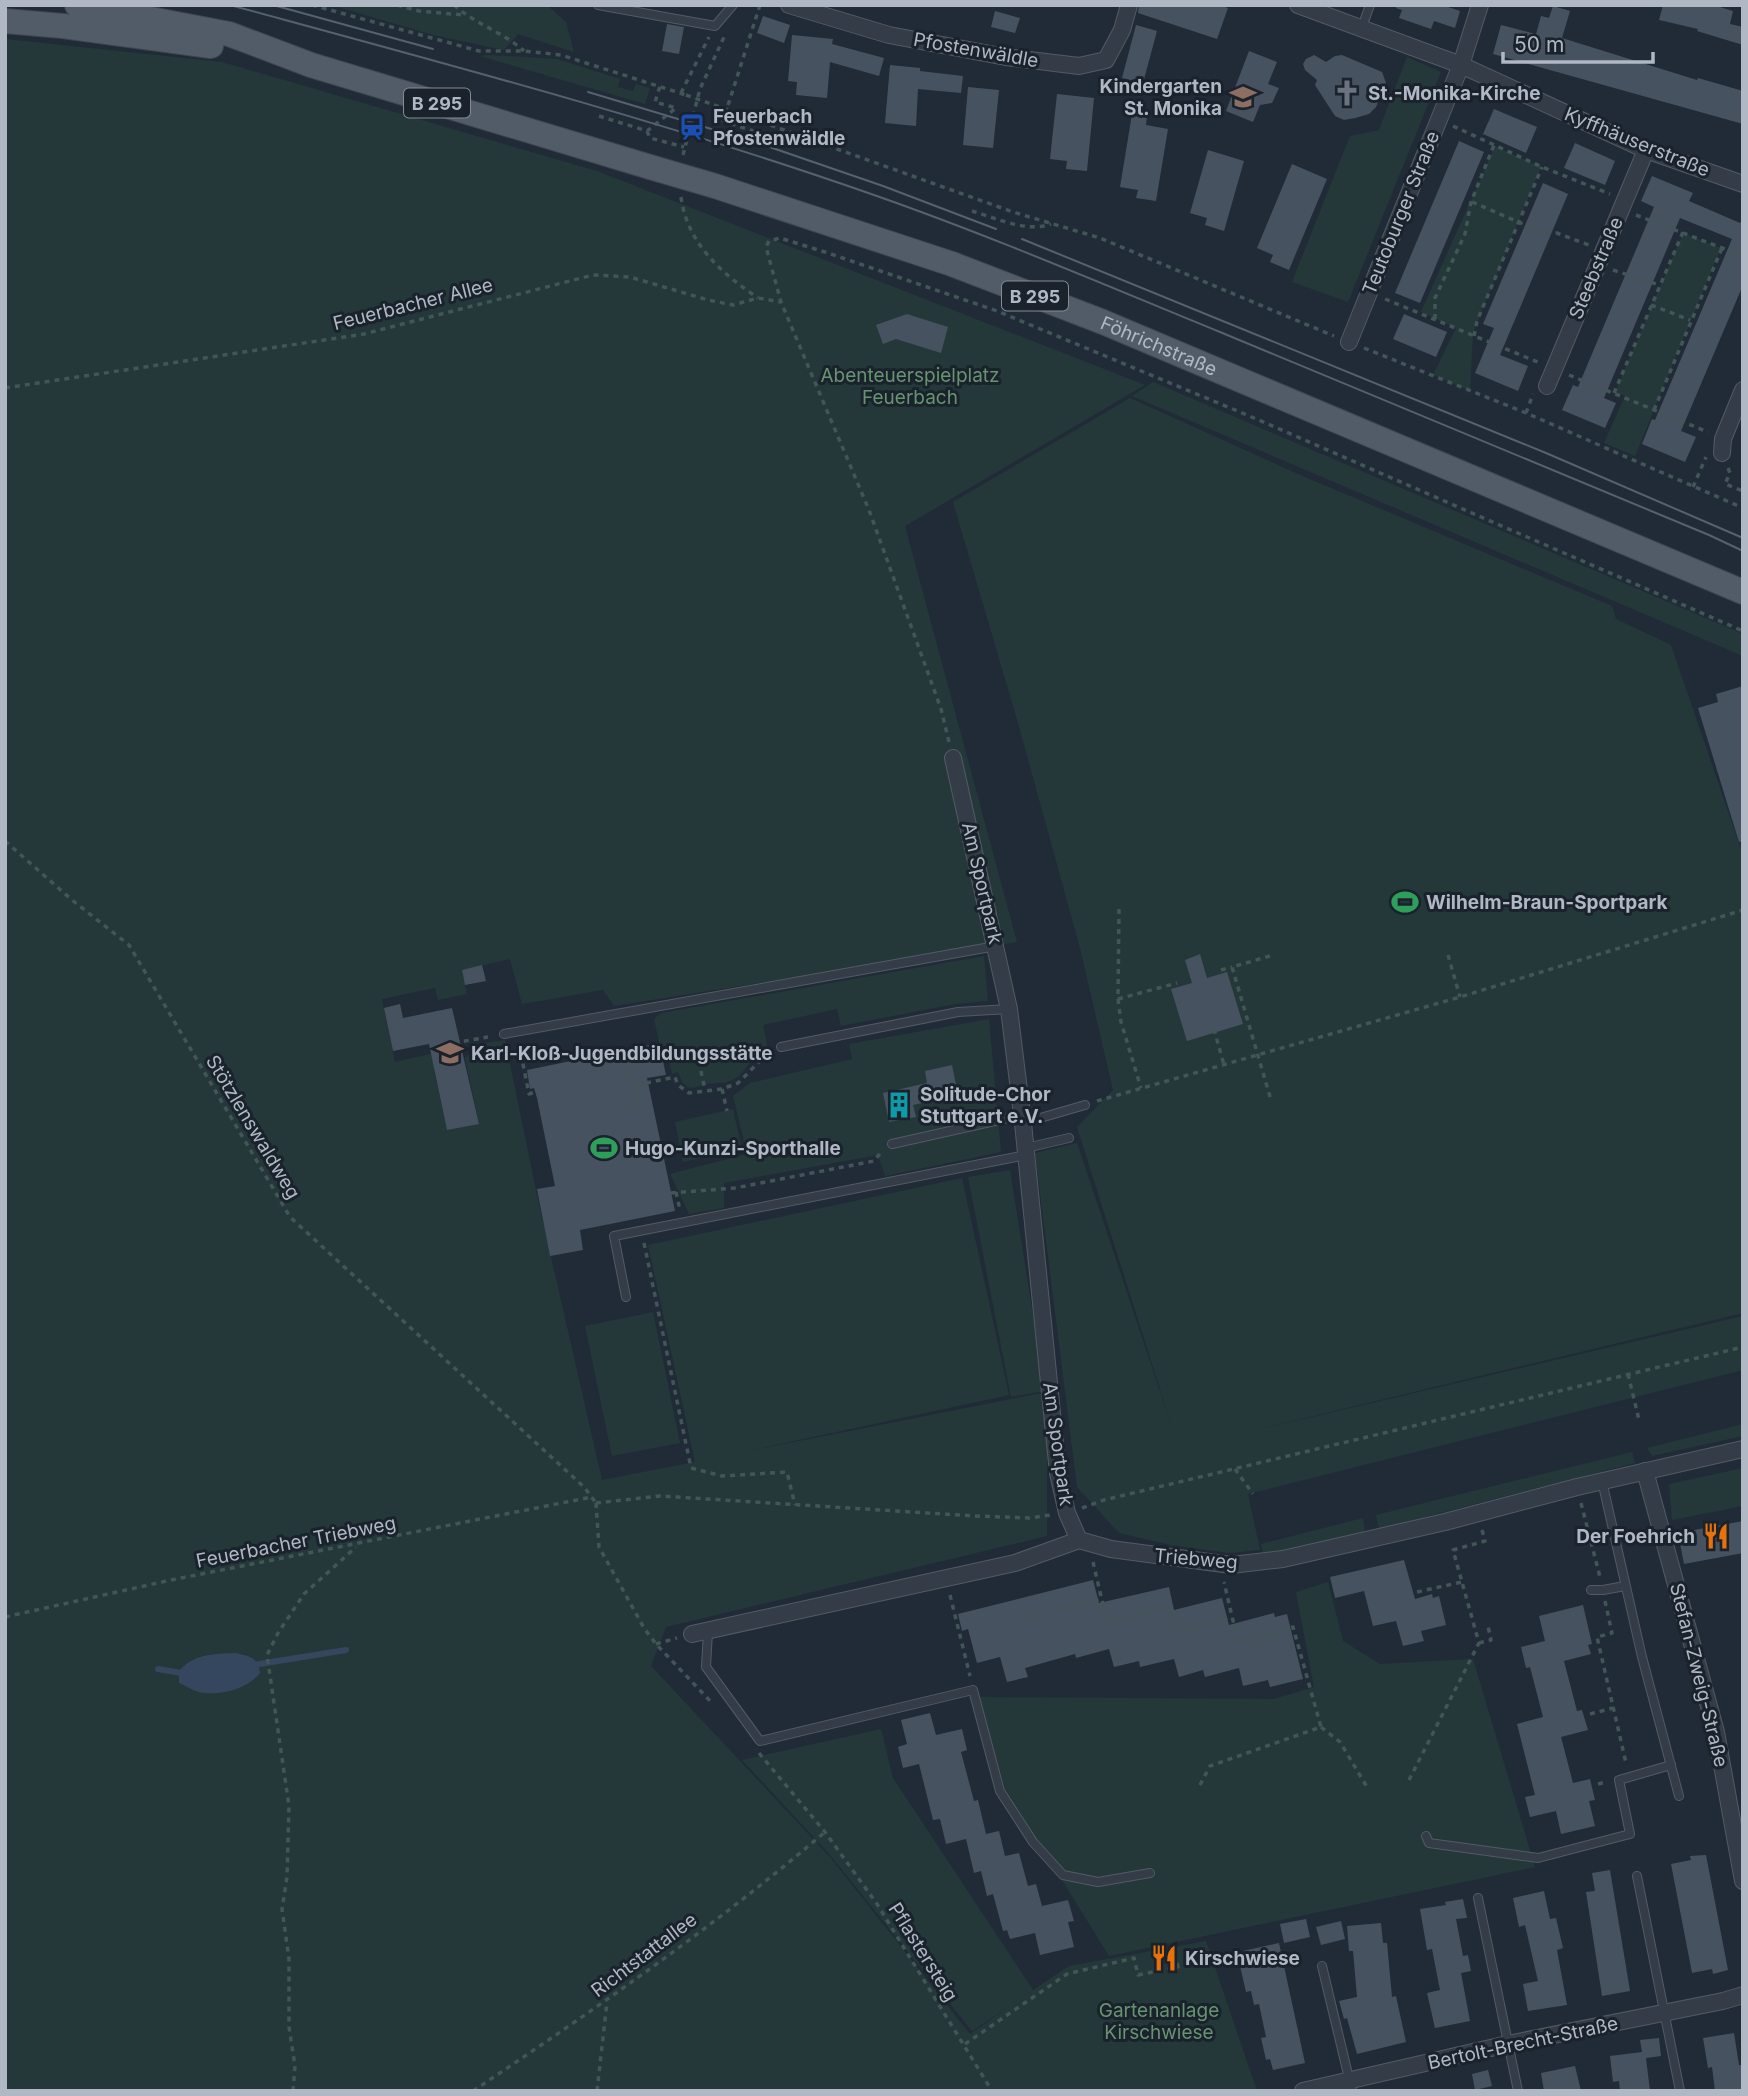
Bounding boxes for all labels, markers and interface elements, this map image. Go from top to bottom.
scale bar [1503,21,1654,65]
street label: Pfostenwäldle [912,28,1040,72]
text: 50 m [1514,32,1564,57]
place label: Kindergarten St. Monika [1100,75,1222,120]
church icon: St.-Monika-Kirche [1332,78,1362,108]
school or university icon: Kindergarten St. Monika [1228,82,1258,112]
place label: St.-Monika-Kirche [1368,82,1540,105]
road number: B 295 [404,88,470,118]
street label: Kyffhäuserstraße [1561,102,1713,182]
place label: Feuerbach Pfostenwäldle [713,105,845,150]
station icon: Feuerbach Pfostenwäldle [677,112,707,142]
street label: Teutoburger Straße [1358,128,1444,298]
street label: Steebstraße [1564,213,1628,323]
street label: Feuerbacher Allee [331,273,495,335]
road number: B 295 [1002,282,1068,310]
street label: Föhrichstraße [1097,311,1221,380]
park label: Abenteuerspielplatz Feuerbach [820,364,1000,409]
street label: Am Sportpark [957,820,1007,947]
sports icon: Wilhelm-Braun-Sportpark [1390,887,1420,917]
place label: Wilhelm-Braun-Sportpark [1426,891,1668,914]
school or university icon: Karl-Kloß-Jugendbildungsstätte [435,1038,465,1068]
place label: Karl-Kloß-Jugendbildungsstätte [471,1042,772,1065]
street label: Stötzlenswaldweg [201,1051,305,1203]
place label: Solitude-Chor Stuttgart e.V. [920,1083,1051,1128]
building icon: Solitude-Chor Stuttgart e.V. [884,1090,914,1120]
sports icon: Hugo-Kunzi-Sporthalle [589,1133,619,1163]
place label: Hugo-Kunzi-Sporthalle [625,1137,841,1160]
street label: Am Sportpark [1038,1381,1078,1508]
street label: Feuerbacher Triebweg [194,1511,398,1573]
restaurant icon: Der Foehrich [1701,1521,1731,1551]
place label: Der Foehrich [1576,1525,1695,1548]
street label: Triebweg [1153,1544,1239,1574]
street label: Stefan-Zweig-Straße [1665,1581,1733,1769]
street label: Pflastersteig [884,1898,962,2006]
street label: Richtstattallee [587,1908,701,2002]
restaurant icon: Kirschwiese [1149,1943,1179,1973]
place label: Kirschwiese [1185,1947,1300,1970]
park label: Gartenanlage Kirschwiese [1099,1999,1219,2044]
street label: Bertolt-Brecht-Straße [1426,2012,1620,2074]

